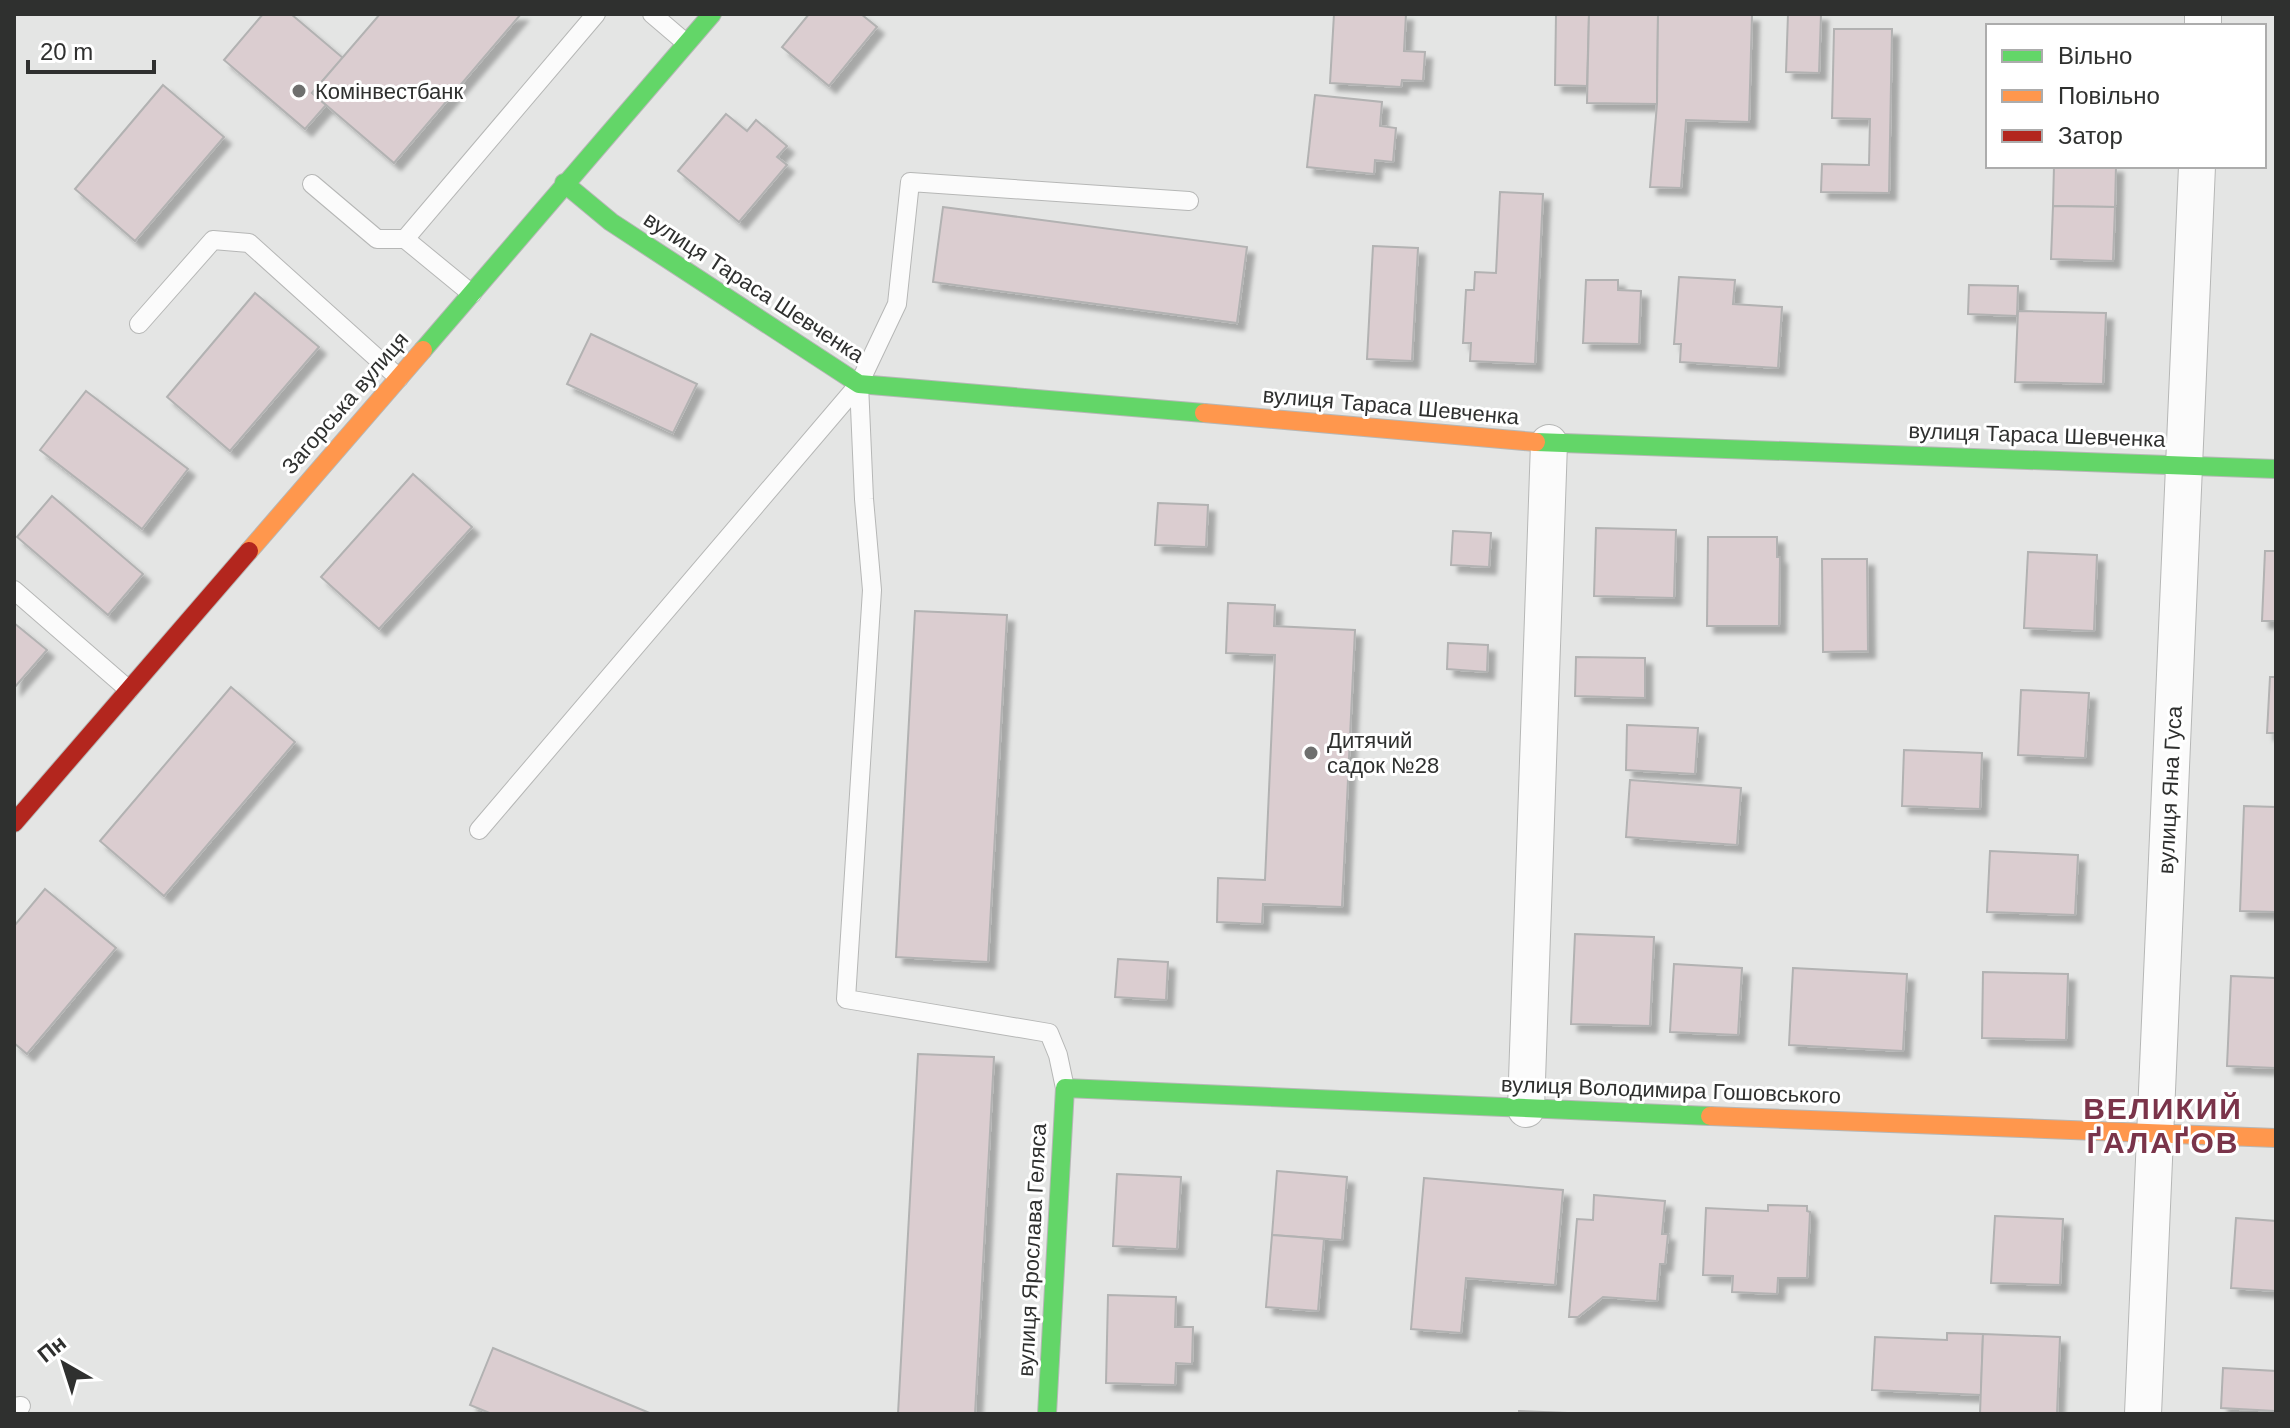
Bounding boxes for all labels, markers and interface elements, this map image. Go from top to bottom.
scale bar [28,24,154,74]
legend [1986,24,2266,168]
text: 20 m [40,38,93,65]
text: Вільно [2058,42,2132,69]
place label: Комінвестбанк [315,79,463,104]
marker: Комінвестбанк [290,82,308,100]
text: Повільно [2058,82,2160,109]
text: Затор [2058,122,2123,149]
street label: вулиця Тараса Шевченка [639,206,869,368]
street label: Загорська вулиця [277,327,413,479]
street label: вулиця Тараса Шевченка [1262,382,1521,430]
street label: вулиця Тараса Шевченка [1908,418,2167,452]
street label: вулиця Яна Гуса [2153,705,2187,875]
place label: Дитячий садок №28 [1327,728,1439,778]
marker: Дитячий садок №28 [1302,744,1320,762]
street label: вулиця Володимира Гошовського [1501,1072,1841,1108]
district label: ВЕЛИКИЙ ҐАЛАҐОВ [2083,1092,2243,1159]
street label: вулиця Ярослава Геляса [1013,1122,1051,1377]
north arrow [24,1324,104,1404]
text: Пн [33,1330,71,1368]

